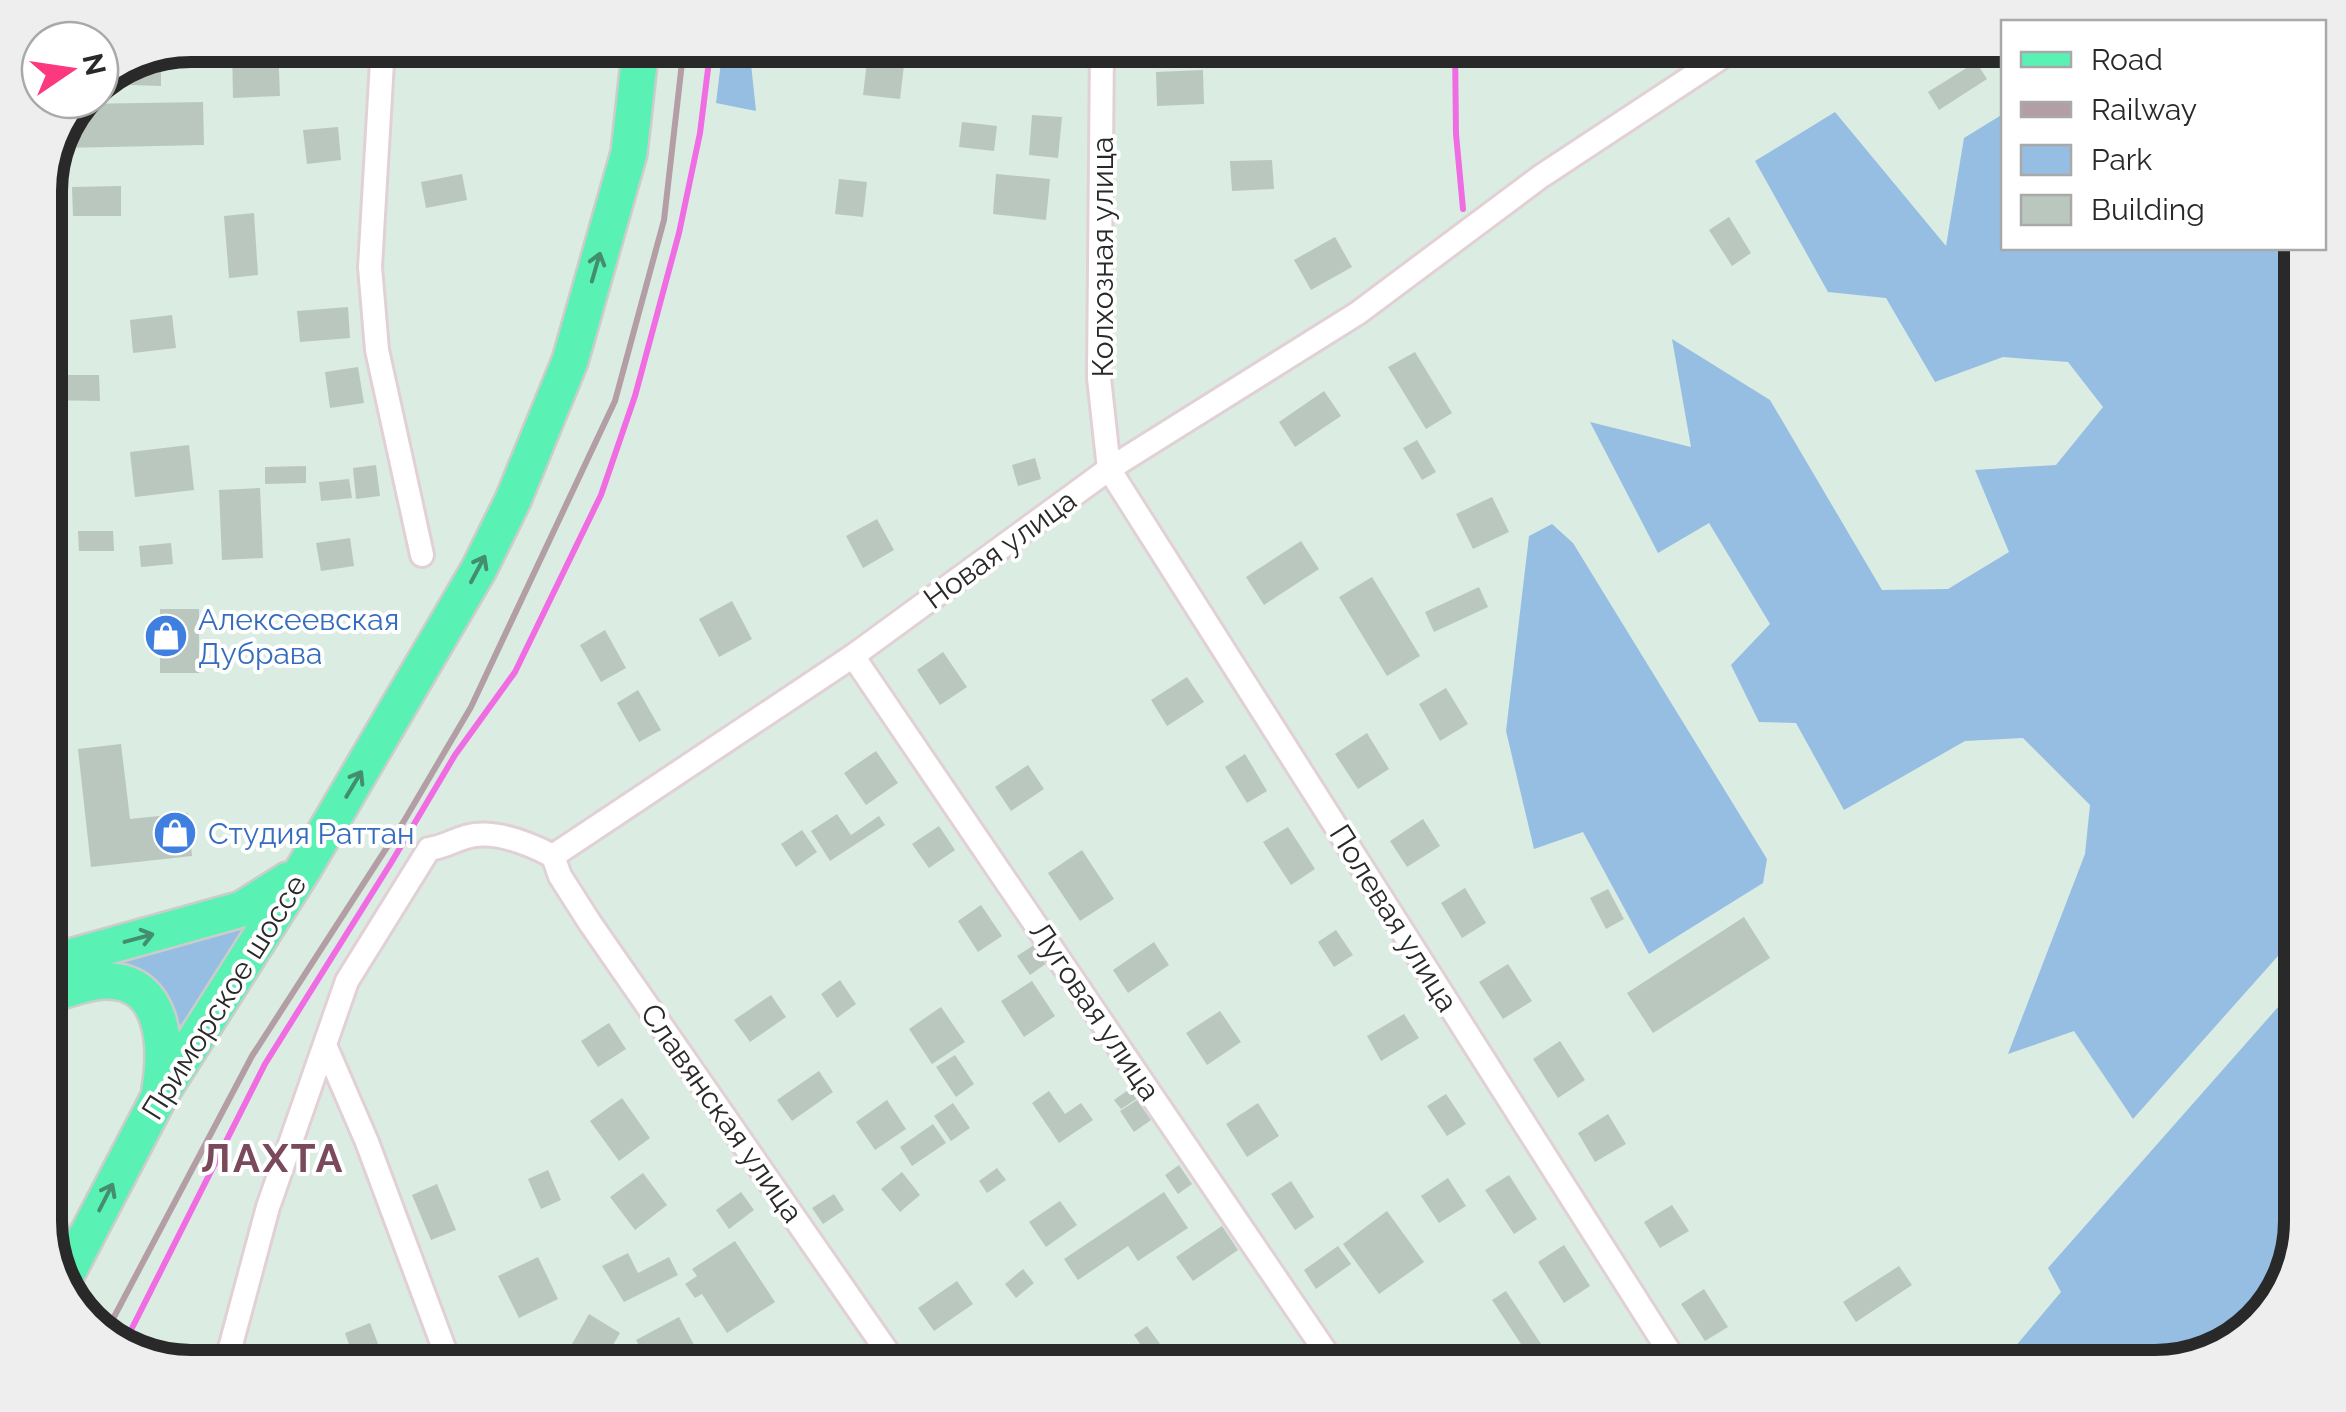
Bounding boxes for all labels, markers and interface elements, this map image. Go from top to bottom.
north arrow [20,20,120,120]
legend [2001,20,2326,250]
text: Road [2091,42,2163,77]
text: N [75,50,112,79]
text: Railway [2091,92,2197,127]
street label: Колхозная улица [1085,137,1120,377]
text: Park [2091,142,2152,177]
text: Building [2091,192,2205,227]
one-way arrow [588,252,607,283]
street label: Новая улица [917,482,1083,616]
one-way arrow [469,554,488,584]
place label: Алексеевская Дубрава [198,602,399,671]
shop icon: Алексеевская Дубрава [143,613,189,659]
one-way arrow [344,770,364,799]
shop icon: Студия Раттан [152,810,198,856]
place label: Студия Раттан [208,816,415,851]
street label: Полевая улица [1323,818,1465,1018]
street label: Приморское шоссе [135,868,313,1126]
street label: Луговая улица [1022,915,1168,1107]
one-way arrow [123,928,154,947]
street label: Славянская улица [633,997,811,1229]
district label: ЛАХТА [201,1134,345,1181]
one-way arrow [97,1182,117,1212]

